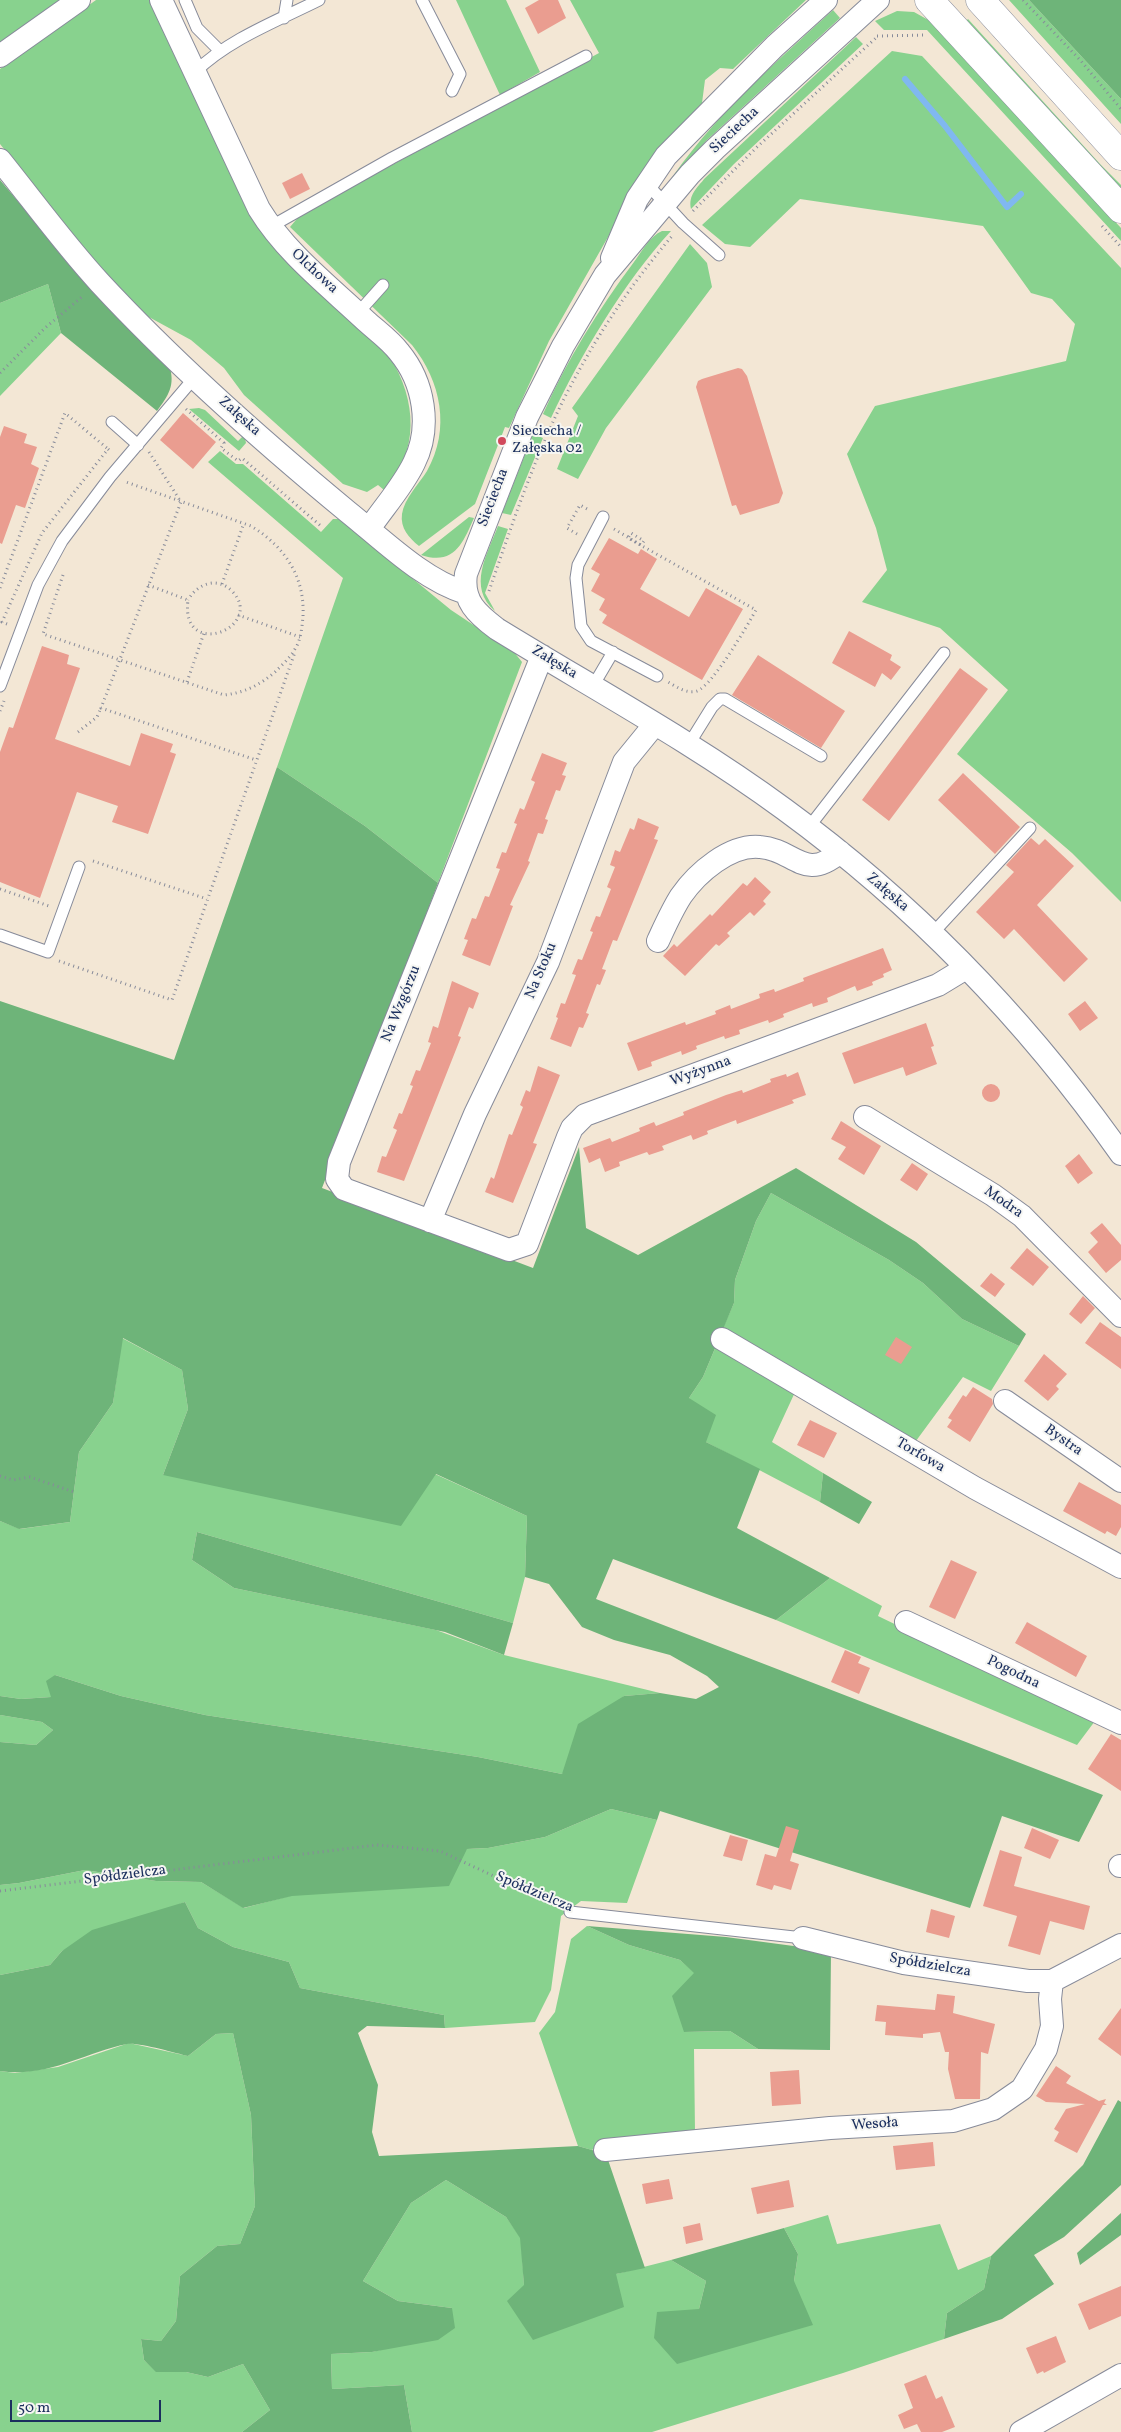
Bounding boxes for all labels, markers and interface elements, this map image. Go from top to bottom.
street label: Sieciecha [707,104,763,158]
street label: Olchowa [287,246,341,298]
street label: Załęska [214,393,264,441]
place label: Sieciecha / Załęska 02 [512,423,583,458]
marker: Sieciecha / Załęska 02 [496,435,508,447]
street label: Sieciecha [475,466,513,530]
street label: Załęska [528,642,580,684]
street label: Załęska [862,870,912,916]
street label: Na Stoku [522,940,562,1002]
street label: Na Wzgórzu [378,963,426,1045]
street label: Wyżynna [668,1053,734,1091]
street label: Modra [980,1183,1026,1223]
street label: Bystra [1040,1421,1086,1461]
street label: Torfowa [892,1435,948,1477]
street label: Pogodna [983,1652,1043,1694]
street label: Spółdzielcza [83,1862,167,1890]
street label: Spółdzielcza [492,1869,576,1917]
street label: Spółdzielcza [888,1950,972,1982]
street label: Wesoła [851,2114,899,2136]
scale bar [12,2390,164,2422]
text: 50 m [18,2398,50,2419]

